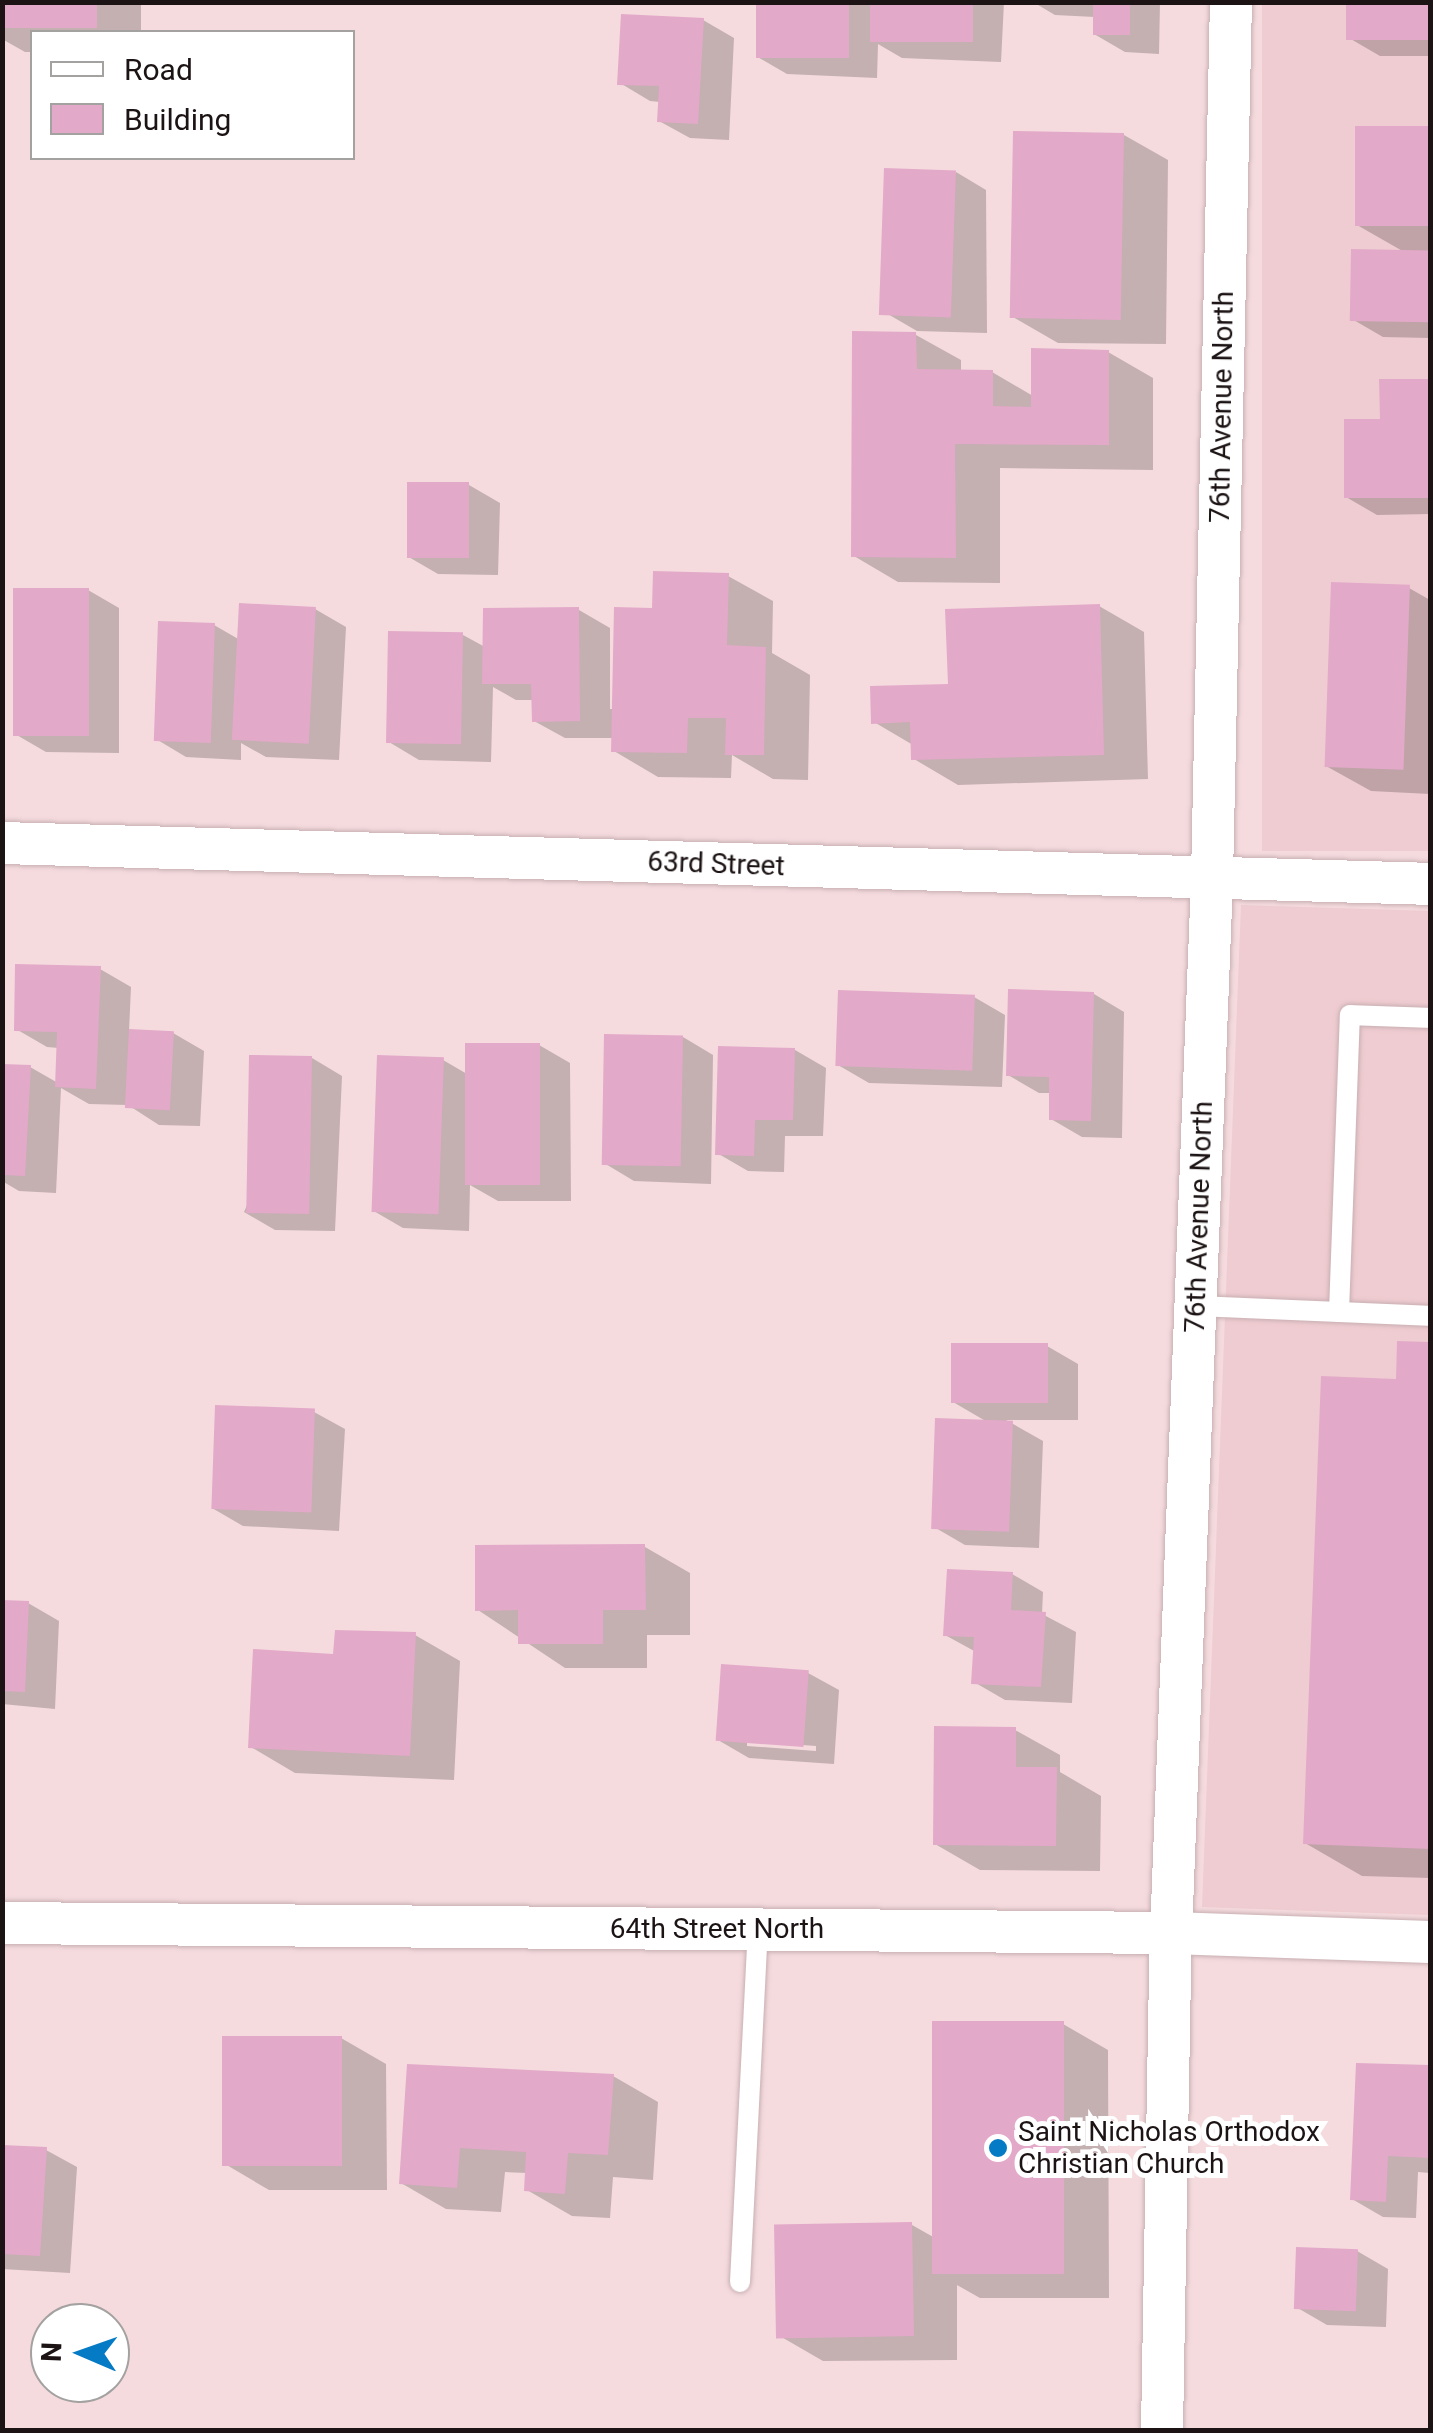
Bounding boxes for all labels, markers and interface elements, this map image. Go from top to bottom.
legend [30,30,355,160]
text: Road [124,52,193,87]
text: Building [124,102,231,137]
street label: 76th Avenue North [1203,291,1241,523]
street label: 63rd Street [647,845,785,883]
street label: 76th Avenue North [1178,1100,1220,1334]
street label: 64th Street North [610,1912,824,1946]
place label: Saint Nicholas Orthodox Christian Church [1018,2115,1320,2181]
marker: Saint Nicholas Orthodox Christian Church [987,2137,1009,2159]
north arrow [30,2303,130,2403]
text: N [35,2342,68,2362]

